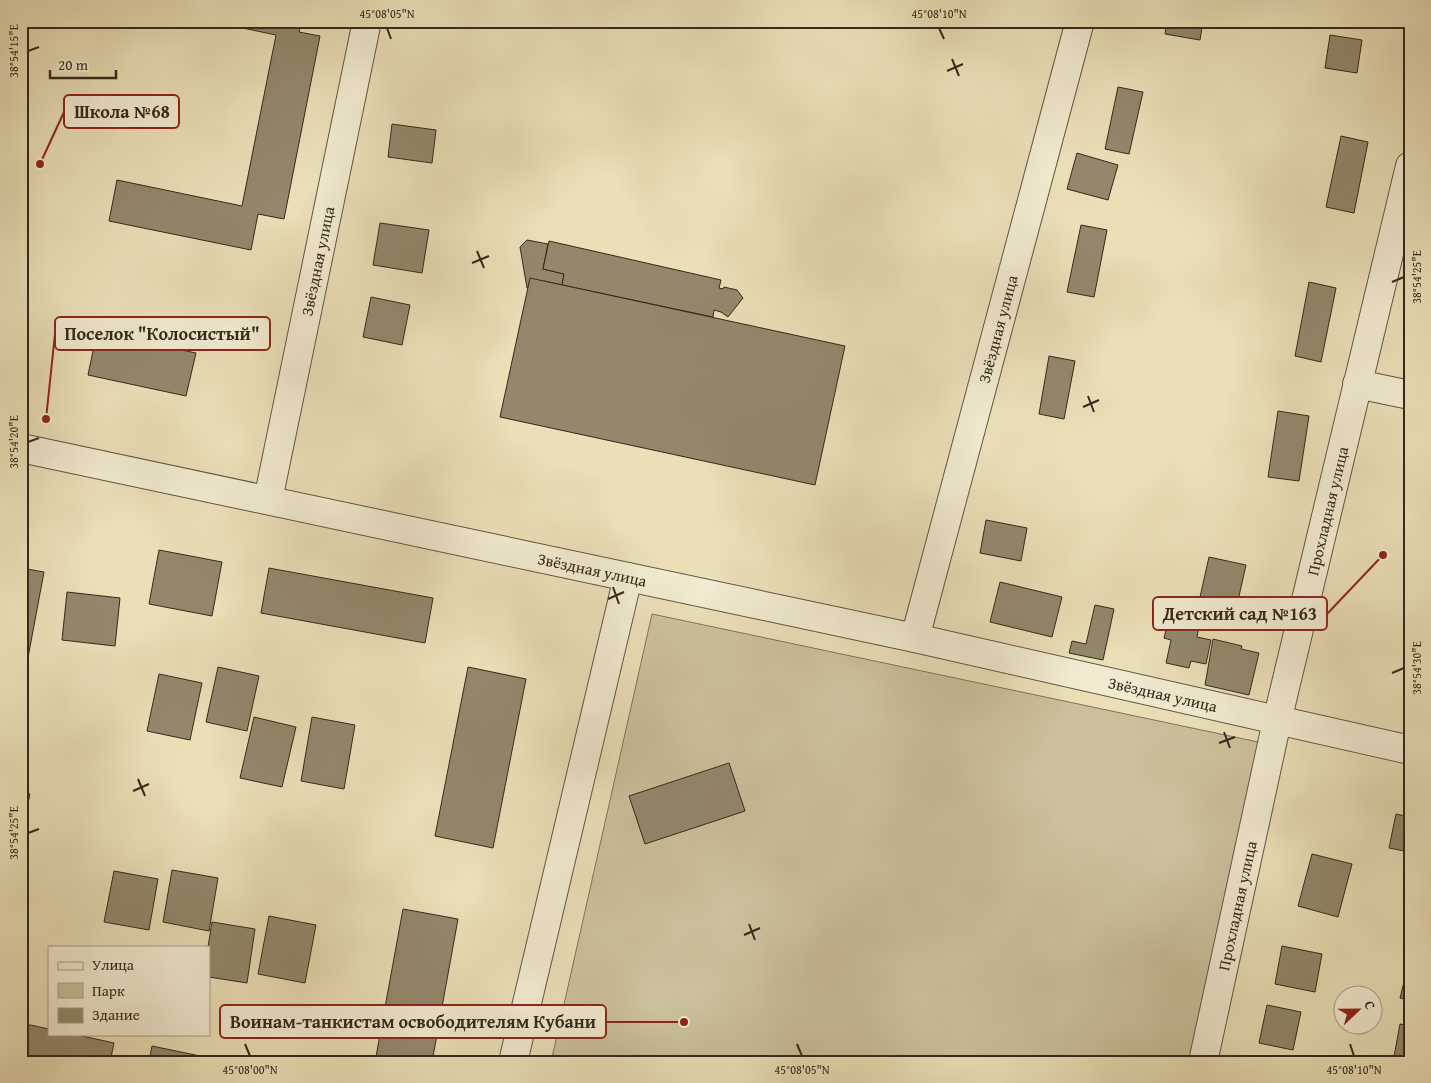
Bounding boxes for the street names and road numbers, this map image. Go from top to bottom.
street label: Звёздная улица [294,204,340,318]
street label: Звёздная улица [972,272,1024,386]
street label: Прохладная улица [1300,443,1355,578]
street label: Звёздная улица [535,546,649,593]
street label: Звёздная улица [1106,670,1220,718]
street label: Прохладная улица [1211,838,1263,973]

